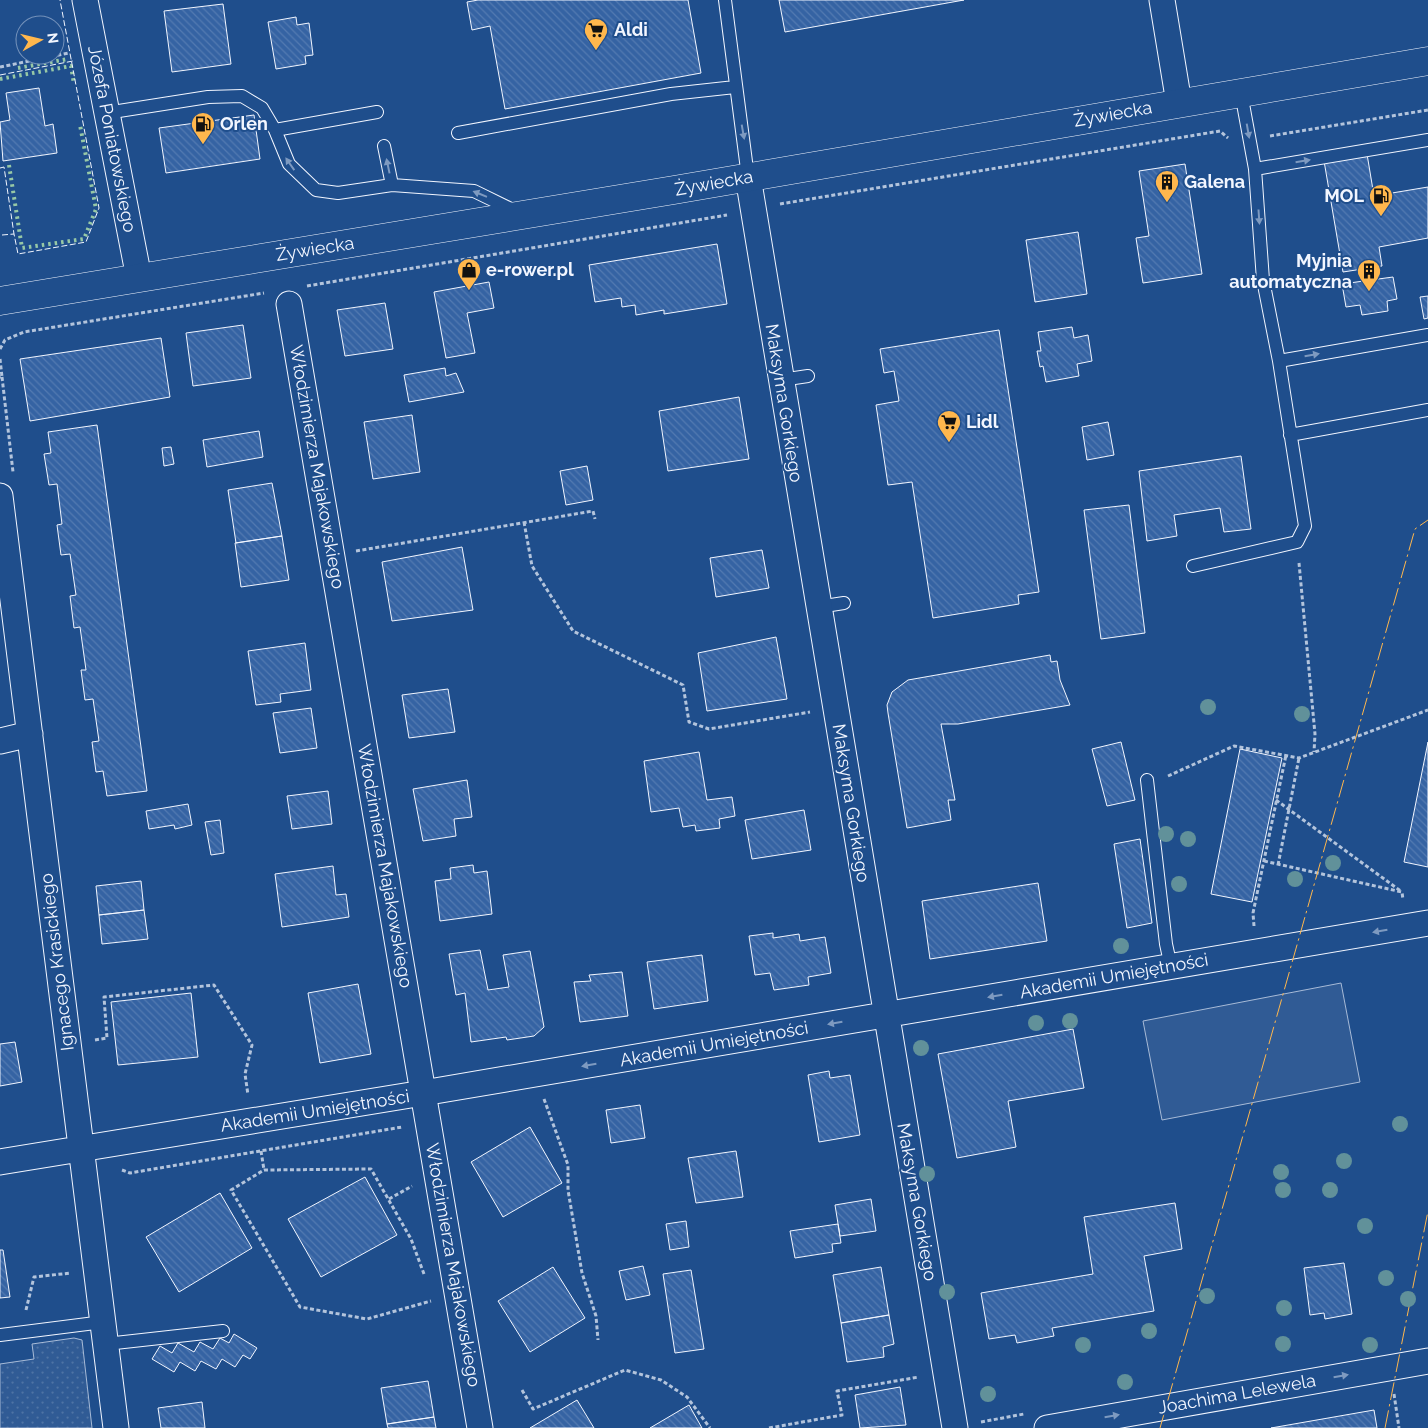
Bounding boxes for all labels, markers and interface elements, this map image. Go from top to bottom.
north arrow [15,15,65,65]
supermarket icon: Aldi [583,17,609,51]
place label: Aldi [614,19,648,40]
text: N [44,32,62,45]
street label: Józefa Poniatowskiego [84,44,141,234]
street label: Żywiecka [1072,96,1154,131]
fuel station icon: Orlen [190,111,216,145]
place label: Orlen [220,113,268,134]
one-way arrow [1244,123,1252,139]
one-way arrow [740,124,748,140]
one-way arrow [1295,156,1311,164]
one-way arrow [286,157,295,171]
one-way arrow [384,158,392,173]
street label: Żywiecka [673,165,755,200]
building icon: Galena [1154,169,1180,203]
place label: Galena [1184,171,1245,192]
fuel station icon: MOL [1368,183,1394,217]
place label: MOL [1324,185,1364,206]
one-way arrow [472,190,487,198]
one-way arrow [1255,210,1263,226]
street label: Żywiecka [274,232,356,265]
place label: Myjnia automatyczna [1229,250,1352,292]
shop icon: e-rower.pl [456,257,482,291]
building icon: Myjnia automatyczna [1356,258,1382,292]
place label: e-rower.pl [486,259,574,280]
street label: Maksyma Gorkiego [762,322,807,484]
street label: Włodzimierza Majakowskiego [286,343,349,591]
one-way arrow [1305,351,1321,359]
supermarket icon: Lidl [936,409,962,443]
place label: Lidl [966,411,999,432]
street label: Maksyma Gorkiego [829,722,874,884]
street label: Włodzimierza Majakowskiego [354,742,417,990]
street label: Ignacego Krasickiego [35,872,78,1052]
one-way arrow [1372,928,1388,936]
street label: Akademii Umiejętności [1018,949,1210,1002]
one-way arrow [987,993,1003,1001]
street label: Akademii Umiejętności [618,1017,810,1070]
one-way arrow [827,1020,843,1028]
one-way arrow [580,1062,596,1070]
street label: Akademii Umiejętności [219,1085,411,1136]
street label: Maksyma Gorkiego [893,1121,942,1283]
street label: Włodzimierza Majakowskiego [422,1141,485,1389]
street label: Joachima Lelewela [1156,1369,1317,1418]
one-way arrow [1334,1372,1350,1380]
one-way arrow [1105,1412,1121,1420]

